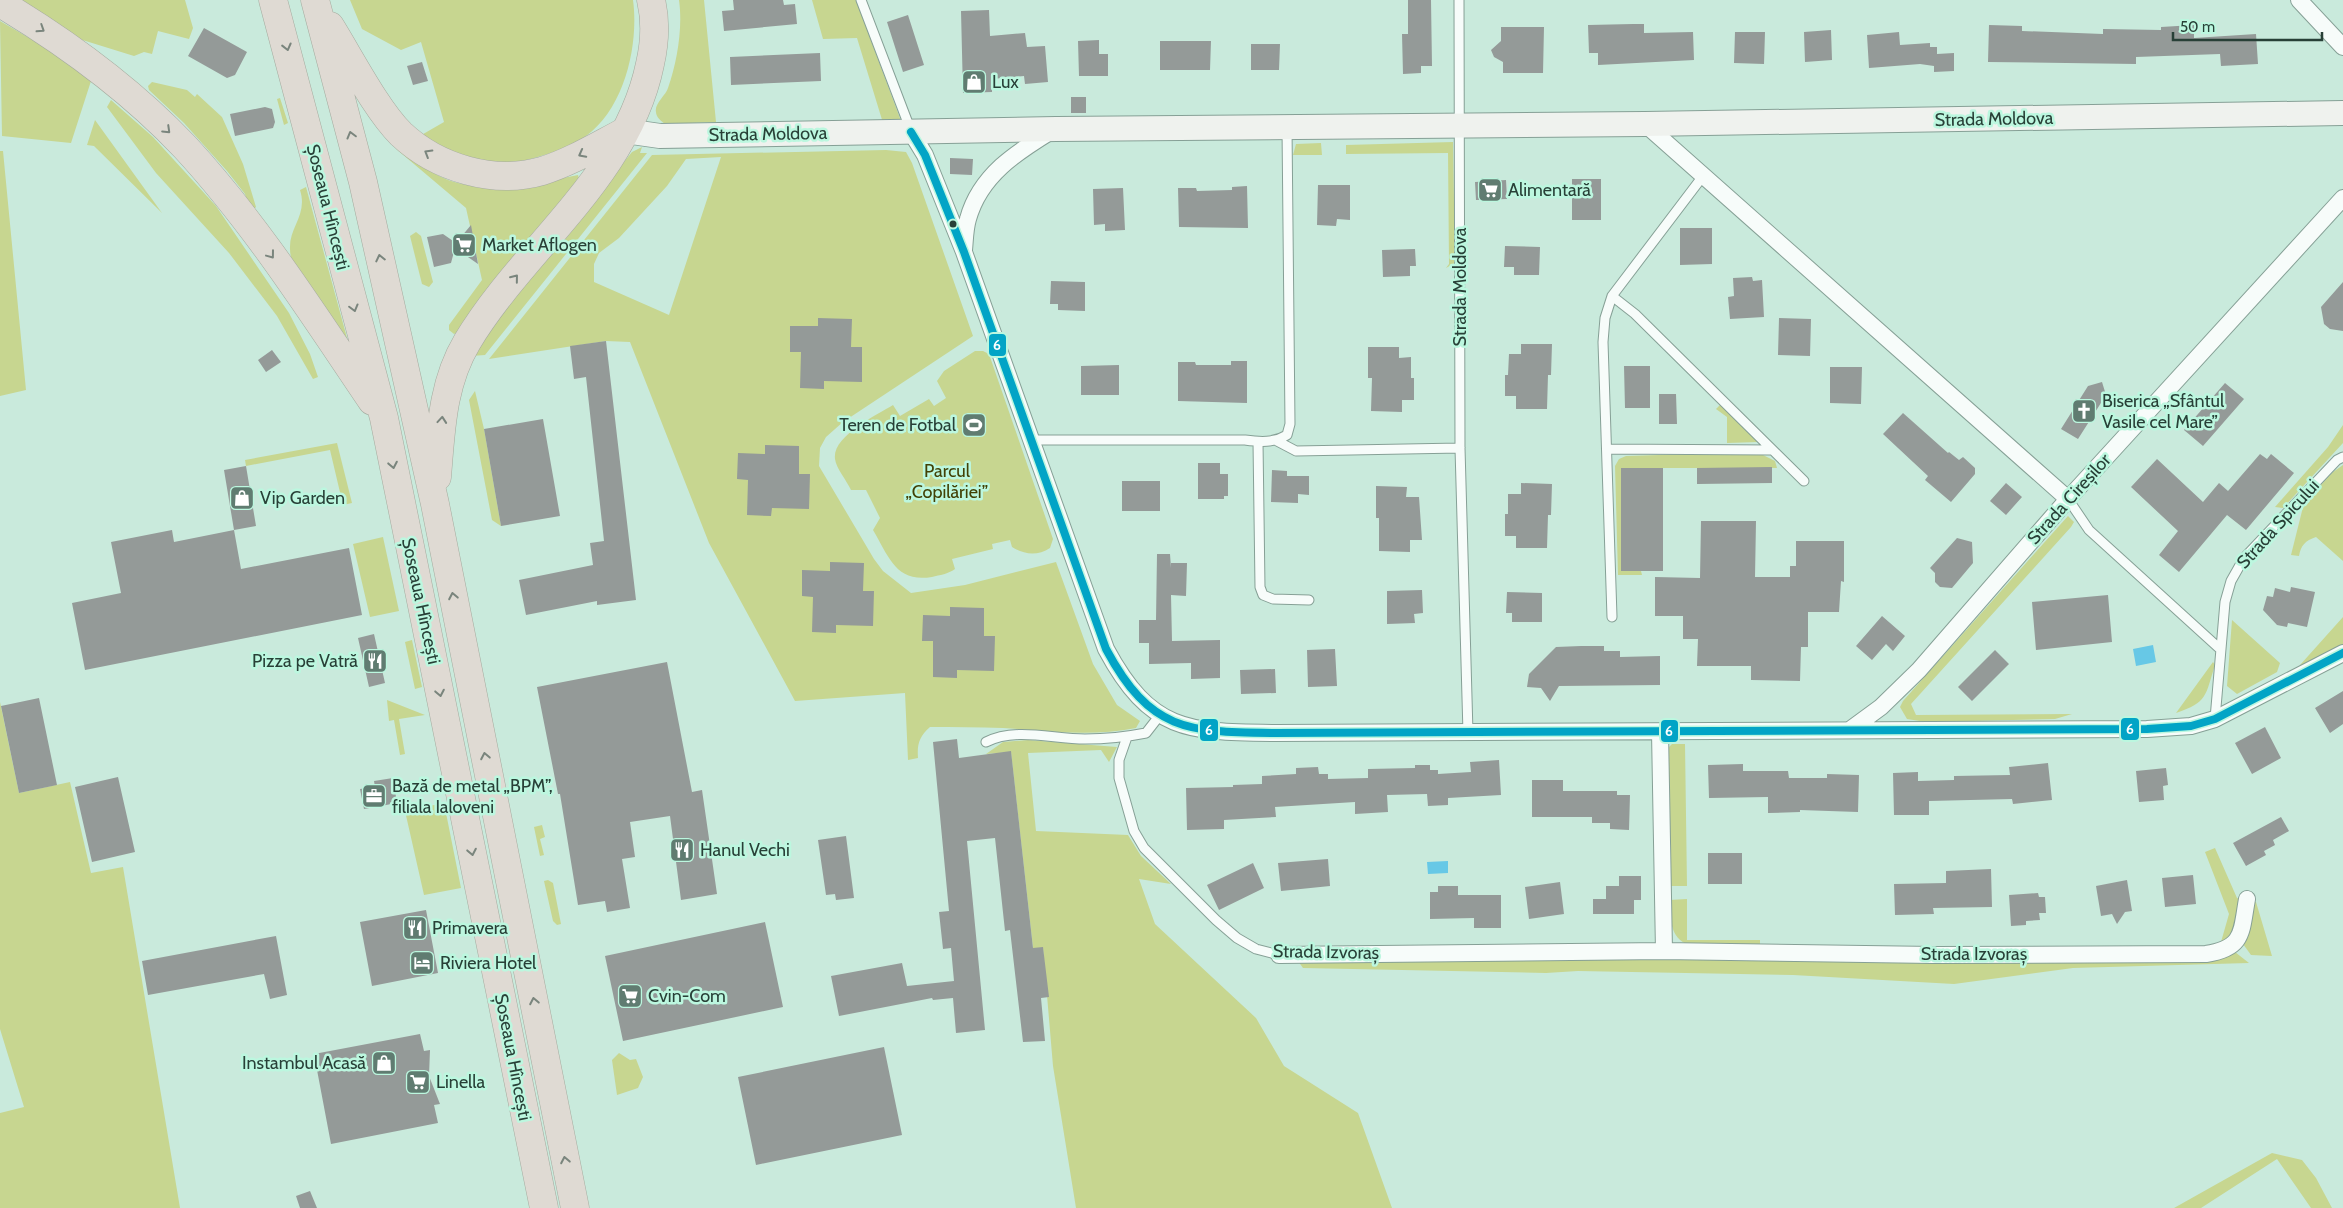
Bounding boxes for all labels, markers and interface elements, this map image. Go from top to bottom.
scale bar [2173,10,2322,42]
text: 50 m [2180,18,2215,36]
one-way arrow [36,22,45,32]
one-way arrow [281,42,292,51]
shop icon: Lux [961,69,987,95]
place label: Lux [992,71,1019,93]
street label: Strada Moldova [1934,107,2054,131]
street label: Strada Moldova [708,122,828,146]
one-way arrow [162,124,171,133]
one-way arrow [346,131,357,140]
street label: Șoseaua Hîncești [301,142,354,272]
one-way arrow [578,148,587,158]
one-way arrow [425,150,434,160]
supermarket icon: Alimentară [1477,177,1503,203]
place label: Alimentară [1508,179,1591,201]
unlabelled marker [948,219,958,229]
street label: Strada Moldova [1449,227,1471,346]
supermarket icon: Market Aflogen [451,232,477,258]
place label: Market Aflogen [482,234,597,256]
one-way arrow [266,249,274,258]
one-way arrow [375,253,386,262]
one-way arrow [510,275,519,284]
one-way arrow [348,303,359,312]
line badge: 6 [988,333,1007,357]
text: 6 [993,336,1001,354]
place label: Biserica „Sfântul Vasile cel Mare” [2102,390,2225,433]
church icon: Biserica „Sfântul Vasile cel Mare” [2071,398,2097,424]
sports icon: Teren de Fotbal [961,412,987,438]
place label: Teren de Fotbal [839,414,957,436]
one-way arrow [436,416,447,424]
street label: Strada Cireșilor [2023,449,2116,550]
park label: Parcul „Copilăriei” [906,460,988,503]
one-way arrow [388,461,398,470]
street label: Strada Spicului [2232,475,2324,573]
shop icon: Vip Garden [229,485,255,511]
place label: Vip Garden [260,487,345,509]
street label: Șoseaua Hîncești [396,536,445,667]
one-way arrow [449,592,459,601]
restaurant icon: Pizza pe Vatră [362,648,388,674]
place label: Pizza pe Vatră [252,650,358,672]
one-way arrow [434,689,444,697]
line badge: 6 [2120,717,2140,741]
line badge: 6 [1199,718,1219,742]
line badge: 6 [1660,719,1679,743]
text: 6 [2126,720,2134,738]
text: 6 [1205,721,1213,739]
text: 6 [1665,722,1673,740]
one-way arrow [480,751,491,760]
place label: Bază de metal „BPM”, filiala Ialoveni [392,775,553,818]
office icon: Bază de metal „BPM”, filiala Ialoveni [361,783,387,809]
restaurant icon: Hanul Vechi [669,837,695,863]
place label: Hanul Vechi [700,839,790,861]
one-way arrow [466,848,477,857]
restaurant icon: Primavera [402,915,428,941]
place label: Primavera [432,917,508,939]
street label: Strada Izvoraș [1273,940,1379,965]
street label: Strada Izvoraș [1921,943,2027,966]
hotel icon: Riviera Hotel [409,950,435,976]
place label: Riviera Hotel [440,952,537,974]
supermarket icon: Cvin-Com [617,983,643,1009]
place label: Cvin-Com [648,985,726,1007]
street label: Șoseaua Hîncești [489,992,536,1123]
one-way arrow [529,996,539,1005]
shop icon: Instambul Acasă [371,1050,397,1076]
place label: Instambul Acasă [242,1052,366,1074]
supermarket icon: Linella [405,1069,431,1095]
place label: Linella [436,1071,486,1093]
one-way arrow [561,1156,571,1165]

